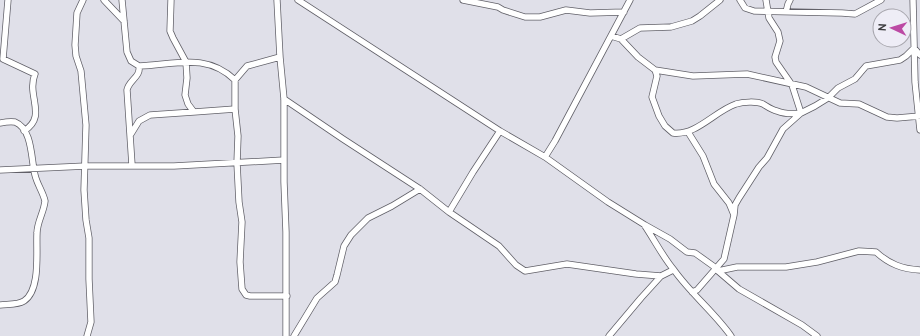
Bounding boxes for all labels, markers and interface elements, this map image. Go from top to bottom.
north arrow [872,8,912,48]
text: N [876,23,890,32]

